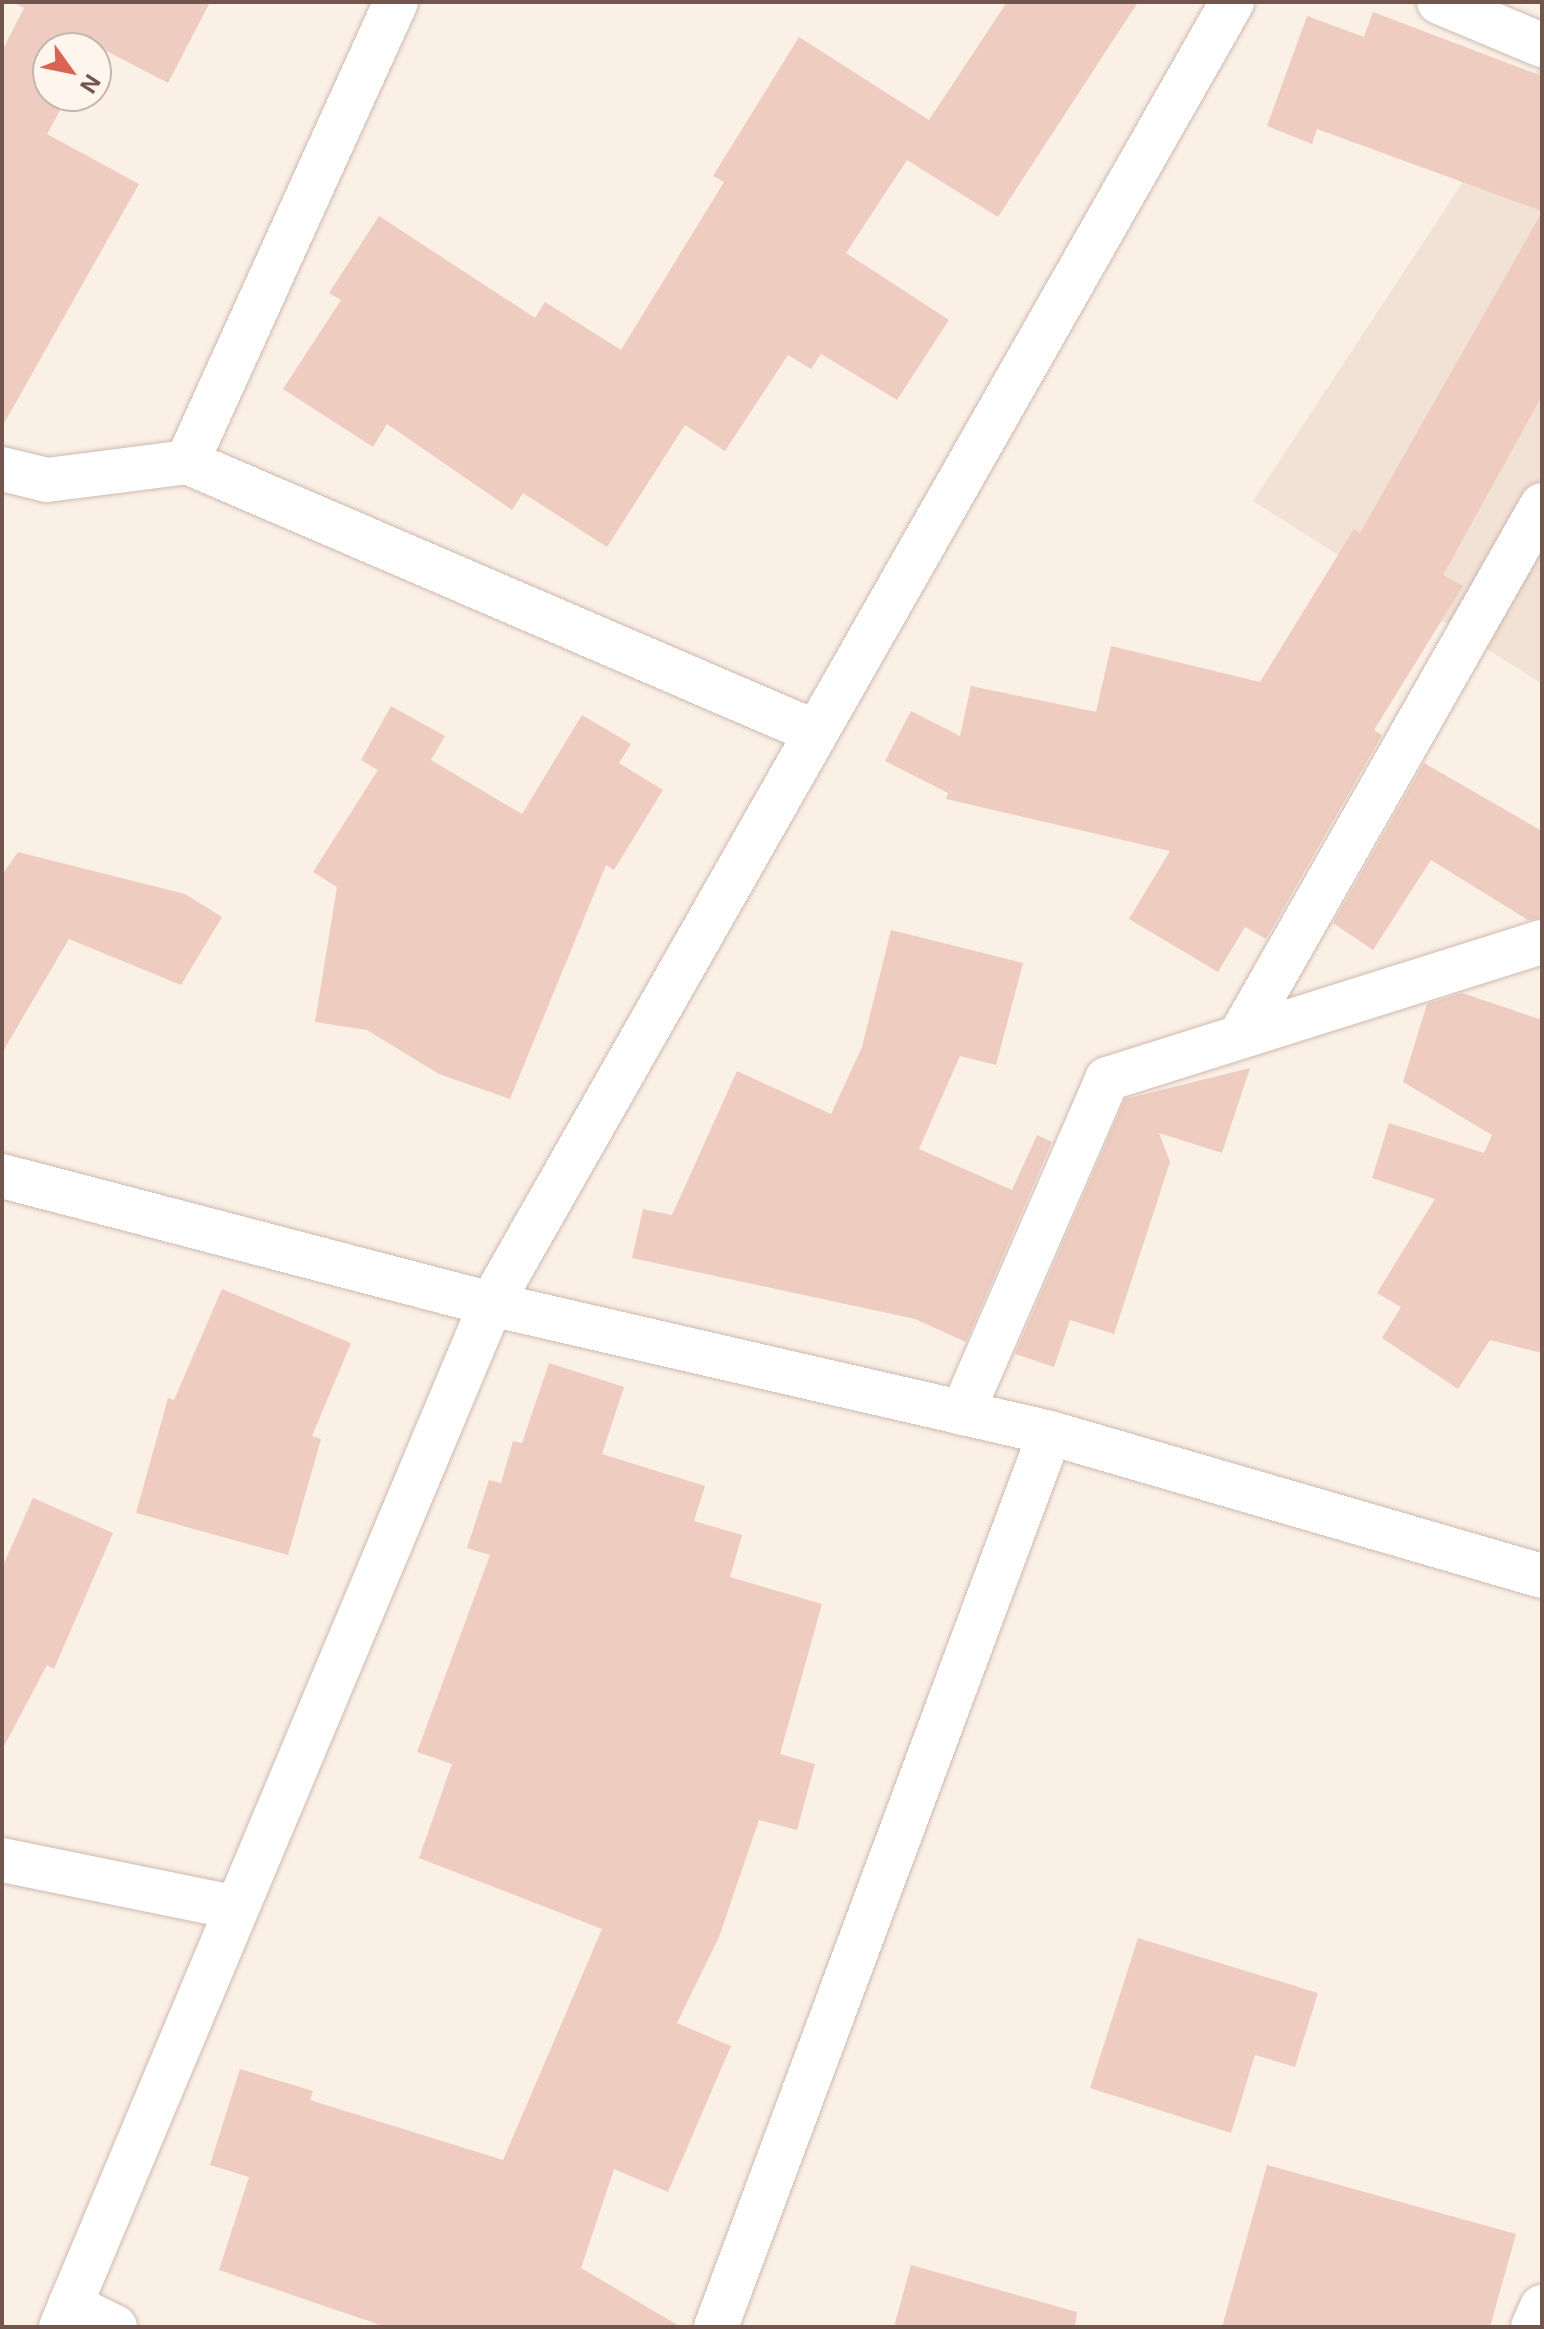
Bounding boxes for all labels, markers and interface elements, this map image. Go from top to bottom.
north arrow [32,32,112,112]
text: N [75,70,106,98]

